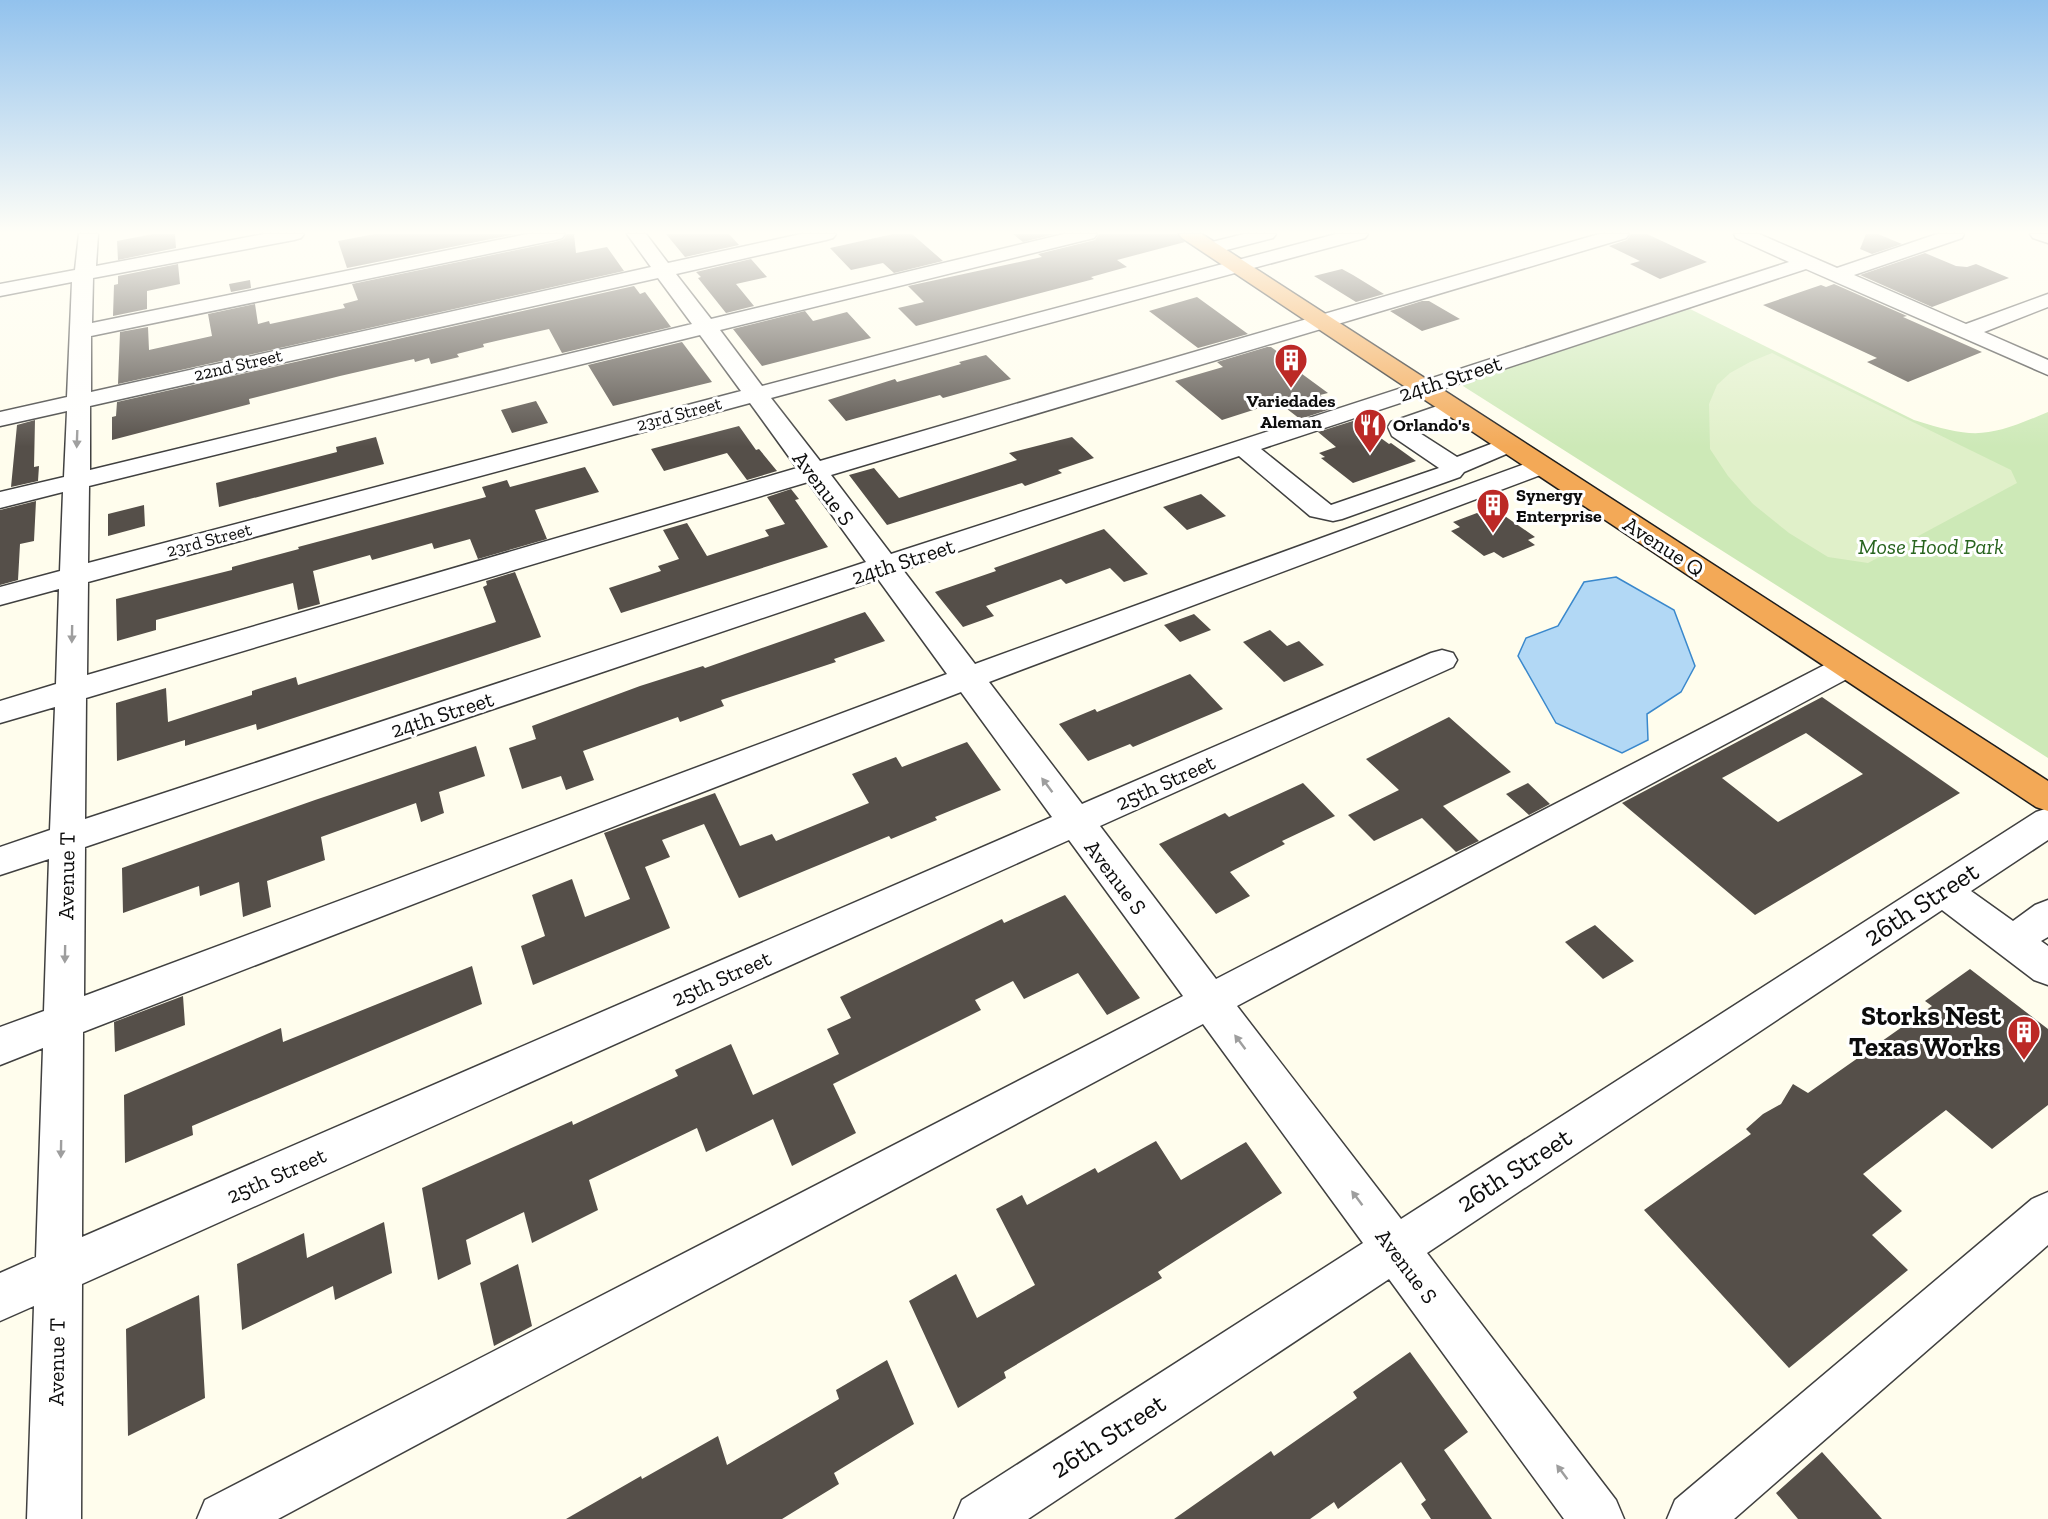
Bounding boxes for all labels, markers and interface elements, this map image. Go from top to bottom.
building icon: Variedades Aleman [1273,342,1309,389]
street label: 22nd Street [192,344,285,386]
street label: 24th Street [1395,349,1506,408]
place label: Variedades Aleman [1247,390,1335,433]
street label: 23rd Street [634,392,724,436]
restaurant icon: Orlando's [1352,407,1388,454]
place label: Orlando's [1393,414,1470,436]
one-way arrow [72,429,82,448]
street label: Avenue S [787,446,860,531]
place label: Synergy Enterprise [1516,484,1602,527]
building icon: Synergy Enterprise [1475,487,1511,534]
street label: Avenue Q [1618,510,1709,582]
street label: 23rd Street [164,518,254,562]
street label: 24th Street [848,532,959,591]
park label: Mose Hood Park [1858,533,2004,560]
one-way arrow [67,624,77,643]
street label: 24th Street [387,685,498,744]
street label: 25th Street [1111,748,1220,816]
one-way arrow [1042,778,1054,793]
street label: Avenue T [52,831,81,920]
street label: Avenue S [1079,835,1152,920]
street label: 26th Street [1858,855,1984,953]
street label: 25th Street [667,944,776,1012]
one-way arrow [60,945,69,964]
place label: Storks Nest Texas Works [1849,1000,2001,1063]
building icon: Storks Nest Texas Works [2006,1014,2042,1061]
one-way arrow [1234,1035,1246,1051]
street label: 26th Street [1451,1121,1577,1219]
one-way arrow [56,1140,65,1159]
street label: 25th Street [222,1141,331,1209]
one-way arrow [1351,1191,1363,1206]
street label: Avenue S [1370,1224,1443,1309]
street label: Avenue T [42,1317,71,1406]
street label: 26th Street [1045,1387,1171,1485]
one-way arrow [1556,1465,1568,1480]

